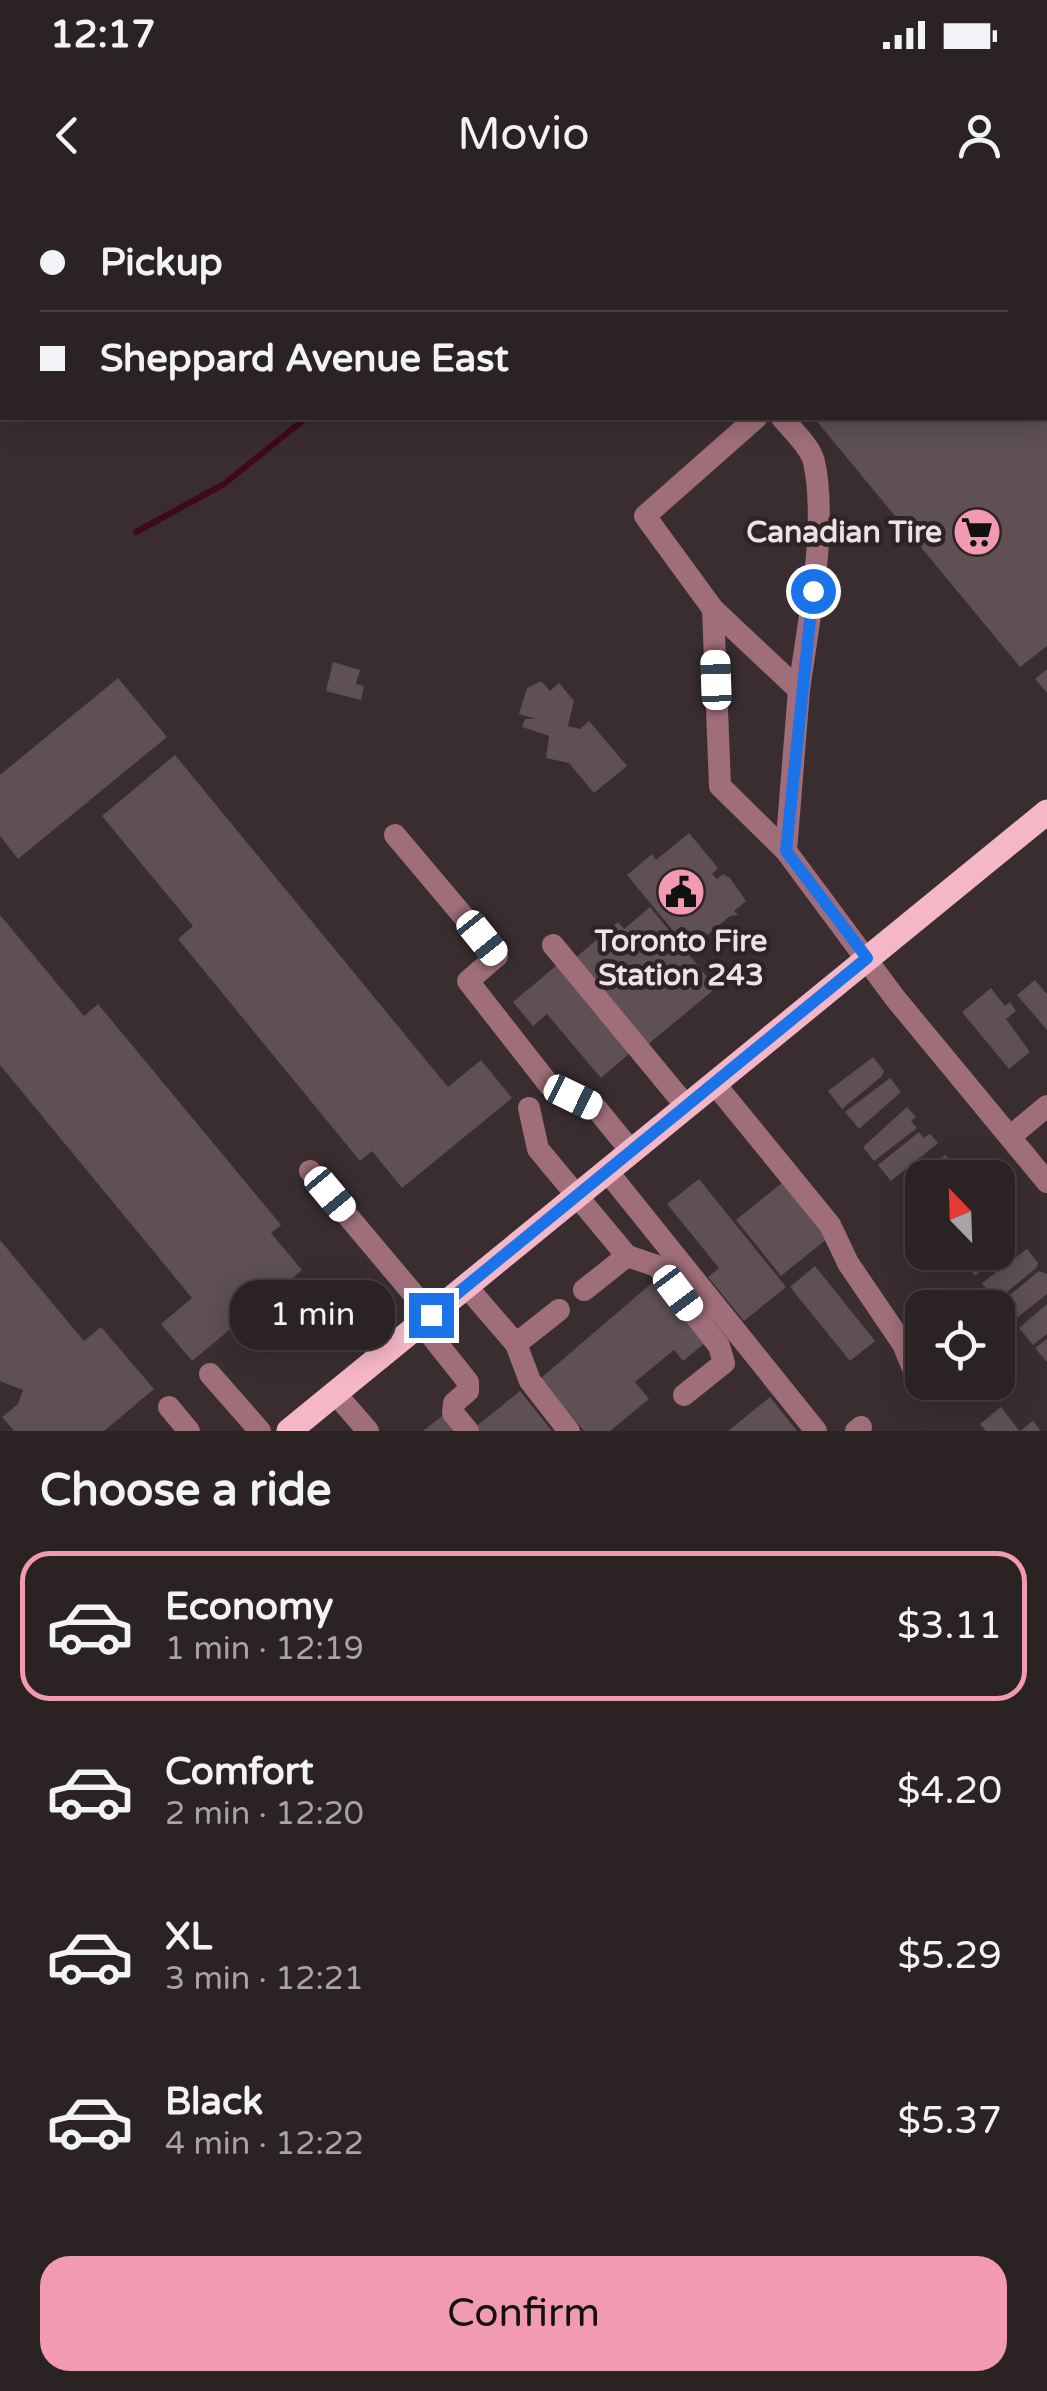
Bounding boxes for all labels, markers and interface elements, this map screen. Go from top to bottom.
text: 12:17 [50,12,155,58]
icon: back [40,108,95,163]
text: Movio [457,108,590,162]
icon: person [952,108,1007,163]
text: Pickup [100,240,223,286]
text: Sheppard Avenue East [100,336,509,382]
supermarket icon: Canadian Tire [951,506,1003,558]
place label: Canadian Tire [746,514,942,551]
route start [791,569,836,614]
car [700,649,732,711]
public building icon: Toronto Fire Station 243 [655,866,707,918]
car [451,905,513,971]
place label: Toronto Fire Station 243 [594,923,767,994]
car [539,1070,607,1124]
north arrow [905,1160,1015,1270]
map controls [905,1160,1015,1400]
car [299,1161,361,1227]
car [648,1260,708,1326]
callout: 1 min [231,1280,396,1350]
button: locate [905,1290,1015,1400]
route end [409,1293,454,1338]
text: 1 min [270,1296,355,1334]
text: Choose a ride [40,1464,331,1518]
icon: car [45,1581,135,1671]
text: Economy [165,1584,333,1630]
text: $3.11 [897,1603,1002,1649]
text: 1 min · 12:19 [165,1630,364,1668]
icon: car [45,1746,135,1836]
text: Comfort [165,1749,314,1795]
text: $4.20 [897,1768,1002,1814]
text: 2 min · 12:20 [165,1795,364,1833]
icon: car [45,1911,135,2001]
text: XL [165,1914,212,1960]
text: $5.29 [897,1933,1002,1979]
text: 3 min · 12:21 [165,1960,364,1998]
icon: car [45,2076,135,2166]
text: Black [165,2079,263,2125]
text: $5.37 [897,2098,1002,2144]
text: 4 min · 12:22 [165,2125,364,2163]
button: Confirm [40,2256,1007,2371]

